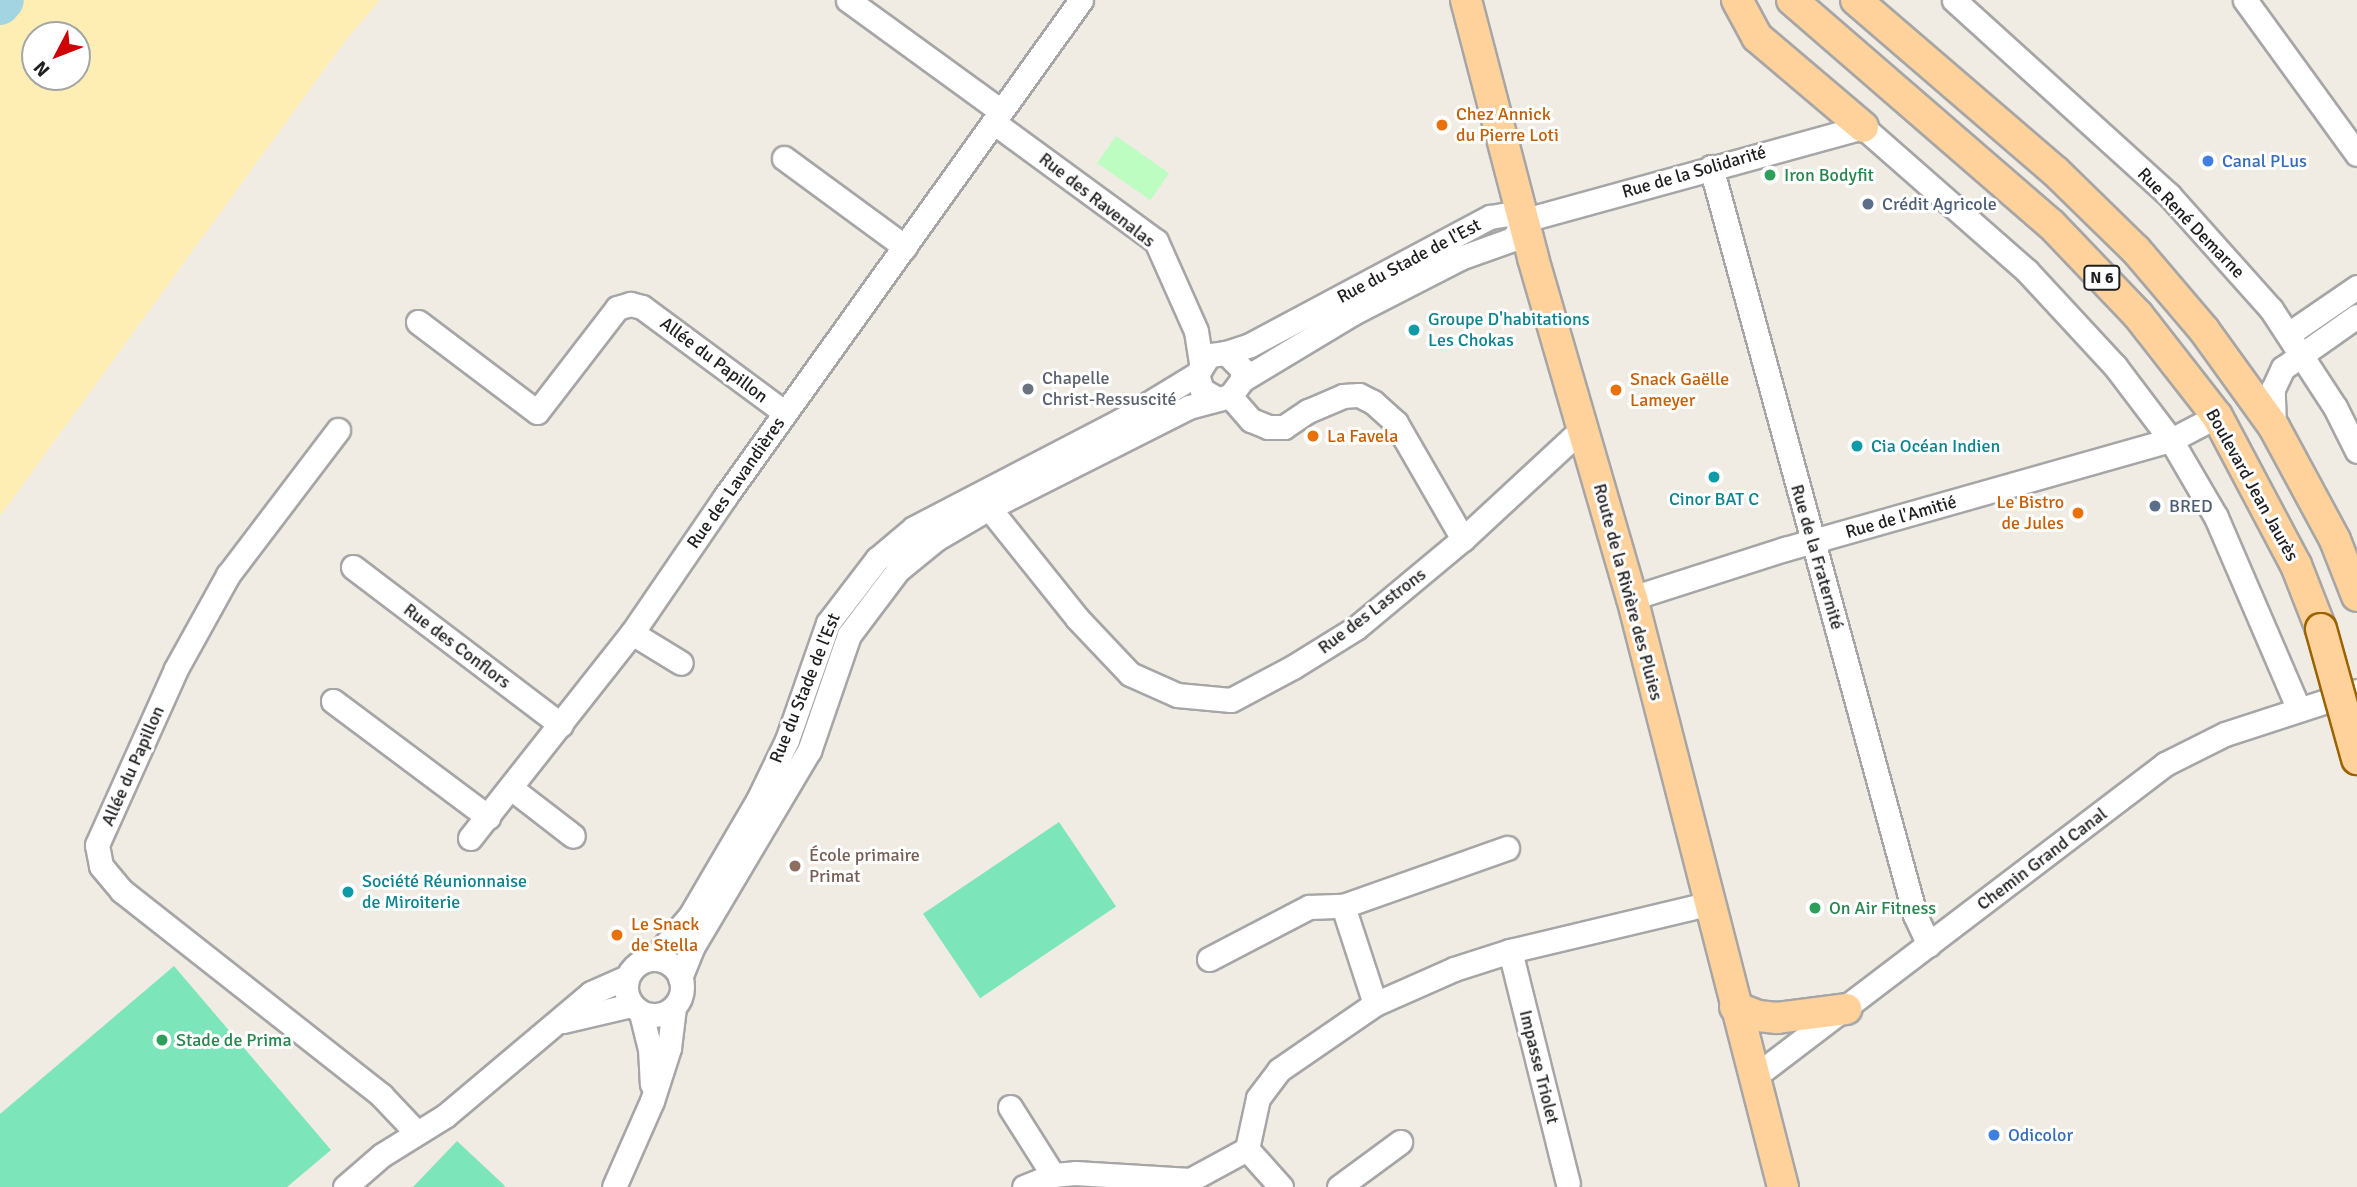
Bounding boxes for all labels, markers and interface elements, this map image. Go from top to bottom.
north arrow [21,21,91,91]
text: N [29,56,55,82]
place label: Chez Annick du Pierre Loti [1456,104,1559,146]
marker: Chez Annick du Pierre Loti [1434,117,1450,133]
street label: Rue de la Solidarité [1619,141,1769,203]
street label: Rue des Ravenalas [1035,148,1159,252]
place label: Canal PLus [2222,150,2307,172]
marker: Canal PLus [2200,153,2216,169]
street label: Rue René Demarne [2133,163,2249,283]
place label: Iron Bodyfit [1784,164,1874,186]
marker: Iron Bodyfit [1762,167,1778,183]
place label: Crédit Agricole [1882,193,1997,215]
marker: Crédit Agricole [1860,196,1876,212]
street label: Rue du Stade de l'Est [1333,214,1485,308]
road number: N 6 [2083,266,2121,290]
place label: Groupe D'habitations Les Chokas [1428,309,1590,352]
street label: Allée du Papillon [656,313,772,407]
marker: Groupe D'habitations Les Chokas [1406,322,1422,338]
place label: Chapelle Christ-Ressuscité [1042,368,1177,410]
place label: Snack Gaëlle Lameyer [1630,369,1729,412]
marker: Chapelle Christ-Ressuscité [1020,381,1036,397]
marker: Snack Gaëlle Lameyer [1608,382,1624,398]
street label: Boulevard Jean Jaurès [2201,405,2303,565]
street label: Rue des Lavandières [683,413,789,553]
place label: La Favela [1327,425,1398,447]
marker: La Favela [1305,428,1321,444]
place label: Cia Océan Indien [1871,435,2000,457]
marker: Cia Océan Indien [1849,438,1865,454]
marker: Cinor BAT C [1706,469,1722,485]
street label: Route de la Rivière des Pluies [1589,481,1667,703]
street label: Rue de la Fraternité [1786,482,1848,632]
place label: Cinor BAT C [1669,488,1759,510]
street label: Rue de l'Amitié [1843,491,1959,543]
place label: Le Bistro de Jules [1997,492,2064,534]
place label: BRED [2169,495,2213,517]
marker: BRED [2147,498,2163,514]
marker: Le Bistro de Jules [2070,505,2086,521]
street label: Rue des Lastrons [1314,563,1430,659]
street label: Rue des Conflors [399,599,515,693]
street label: Rue du Stade de l'Est [765,610,845,766]
street label: Allée du Papillon [97,703,169,829]
street label: Chemin Grand Canal [1973,803,2111,915]
place label: École primaire Primat [809,845,920,888]
marker: École primaire Primat [787,858,803,874]
place label: Société Réunionnaise de Miroiterie [362,871,527,914]
marker: Société Réunionnaise de Miroiterie [340,884,356,900]
place label: On Air Fitness [1829,897,1936,919]
marker: On Air Fitness [1807,900,1823,916]
place label: Le Snack de Stella [631,914,699,956]
marker: Le Snack de Stella [609,927,625,943]
street label: Impasse Triolet [1514,1008,1564,1126]
place label: Stade de Prima [176,1029,292,1051]
marker: Stade de Prima [154,1032,170,1048]
place label: Odicolor [2008,1124,2073,1146]
marker: Odicolor [1986,1127,2002,1143]

